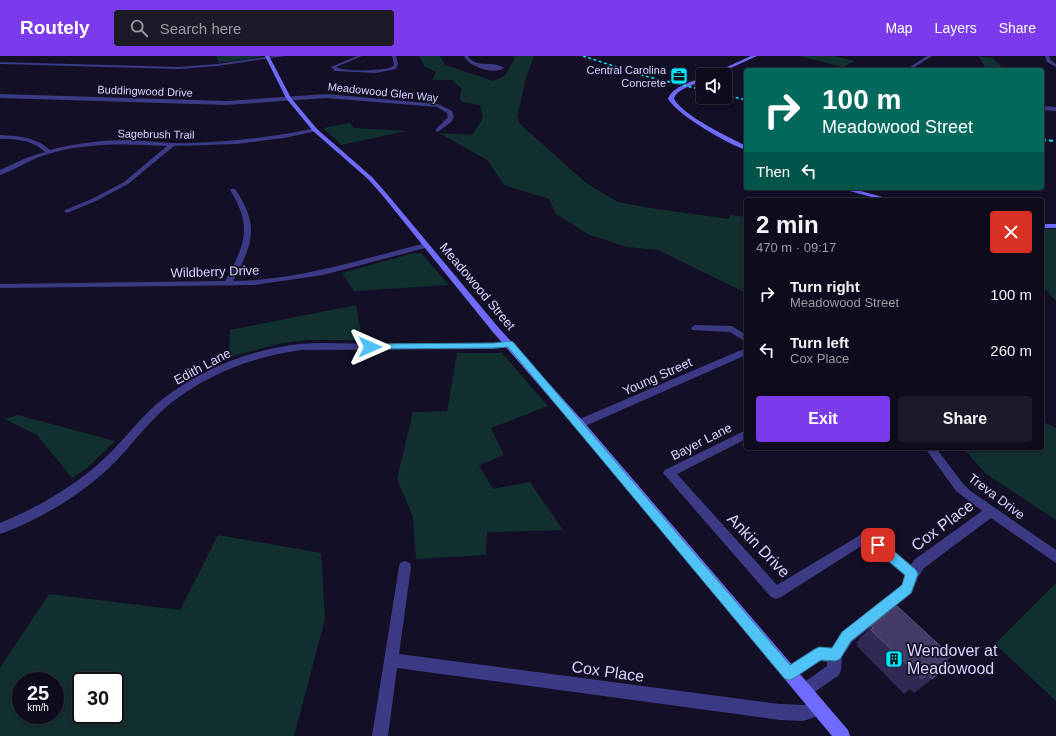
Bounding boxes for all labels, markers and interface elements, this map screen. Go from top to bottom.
search box [114,10,394,46]
text: Routely [20,17,90,38]
icon: search [128,17,150,39]
text: Search here [160,20,241,37]
text: Map [885,20,913,36]
text: Layers [935,20,977,36]
text: Share [999,20,1036,36]
place label: Central Carolina Concrete [587,64,667,89]
office icon: Central Carolina Concrete [669,66,689,86]
map controls [696,68,732,104]
button: sound [696,68,732,104]
street label: Meadowood Glen Way [327,80,439,104]
street label: Buddingwood Drive [97,83,193,99]
icon: right [756,84,808,136]
text: 100 m [822,84,901,115]
text: Meadowood Street [822,117,973,137]
street label: Sagebrush Trail [117,127,195,141]
icon: left [798,160,820,182]
text: Then [756,163,790,180]
text: 2 min [756,211,819,238]
button: close [990,211,1032,253]
street label: Meadowood Street [437,240,519,333]
text: 470 m · 09:17 [756,240,836,255]
street label: Wildberry Drive [170,262,260,281]
text: Turn right [790,278,860,295]
icon: right [756,283,778,305]
text: 100 m [990,286,1032,303]
text: Meadowood Street [790,295,899,310]
position arrow [349,326,391,368]
text: Turn left [790,334,849,351]
icon: left [756,339,778,361]
text: 260 m [990,342,1032,359]
street label: Edith Lane [171,345,233,388]
text: Cox Place [790,351,849,366]
street label: Young Street [620,354,695,399]
button: Exit [756,396,890,442]
button: Share [898,396,1032,442]
street label: Bayer Lane [668,420,734,463]
street label: Treva Drive [966,470,1028,522]
street label: Cox Place [908,497,977,554]
street label: Ankin Drive [724,510,793,581]
pin [861,528,895,562]
icon: arrive [867,534,889,556]
place label: Wendover at Meadowood [907,642,998,677]
building icon: Wendover at Meadowood [884,649,904,669]
street label: Cox Place [571,658,645,685]
speed limit sign: 30 [72,672,124,724]
text: 25 [27,682,49,704]
text: km/h [27,702,49,713]

